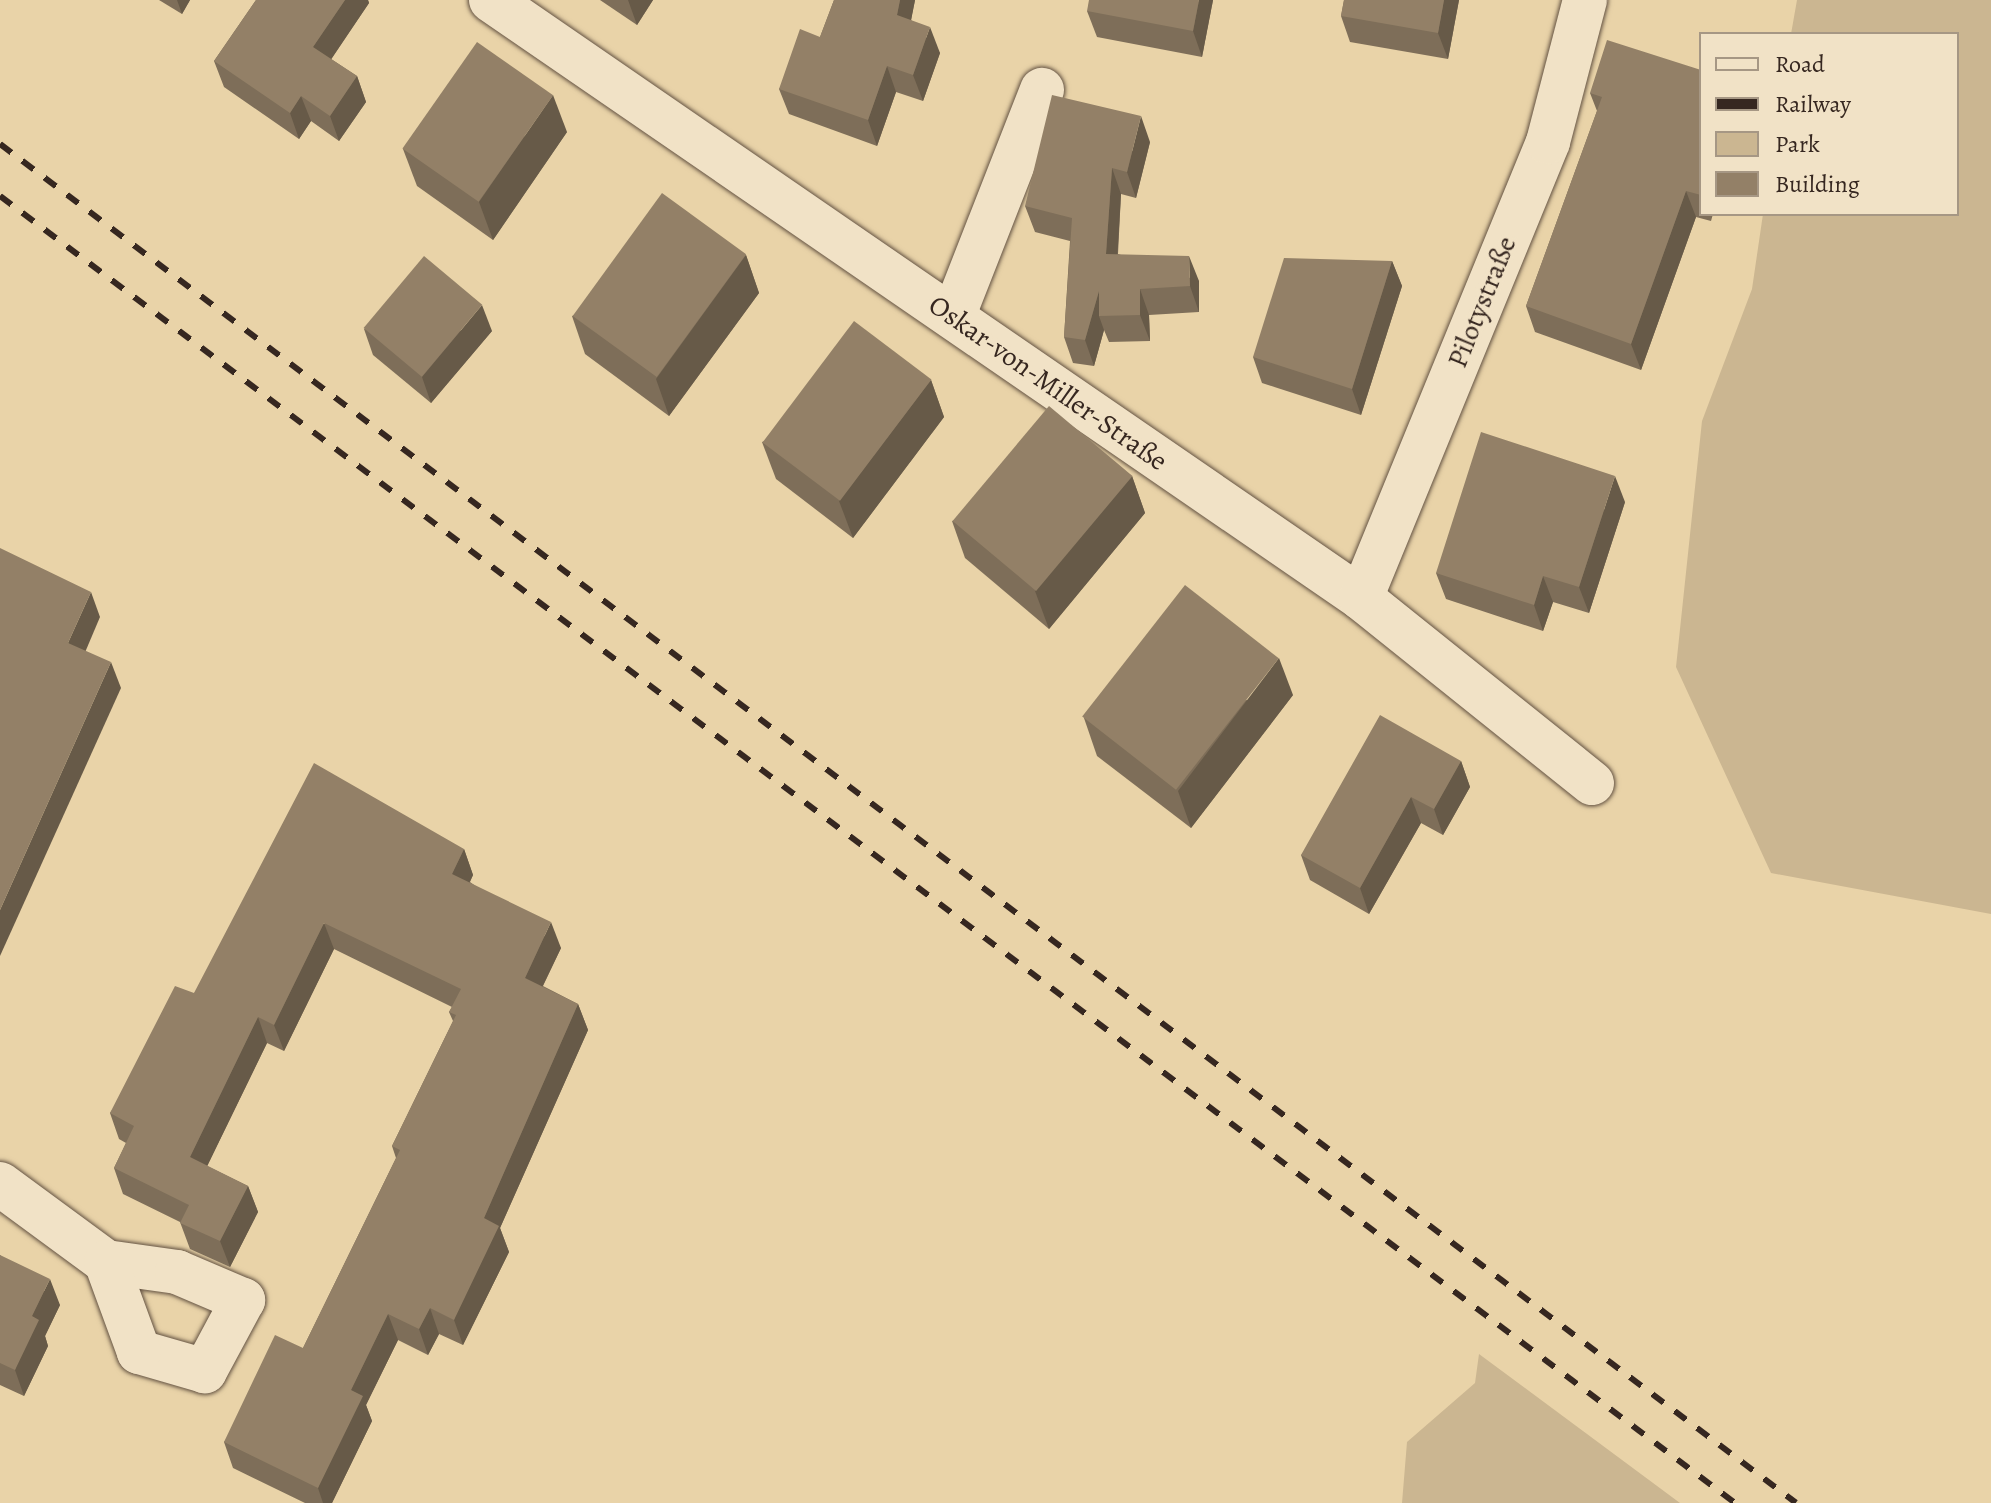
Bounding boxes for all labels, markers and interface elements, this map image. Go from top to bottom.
legend [1699,32,1959,216]
text: Road [1775,48,1825,80]
text: Railway [1775,88,1851,120]
text: Park [1775,128,1820,160]
text: Building [1775,168,1860,200]
street label: Pilotystraße [1440,231,1524,373]
street label: Oskar-von-Miller-Straße [922,288,1174,478]

